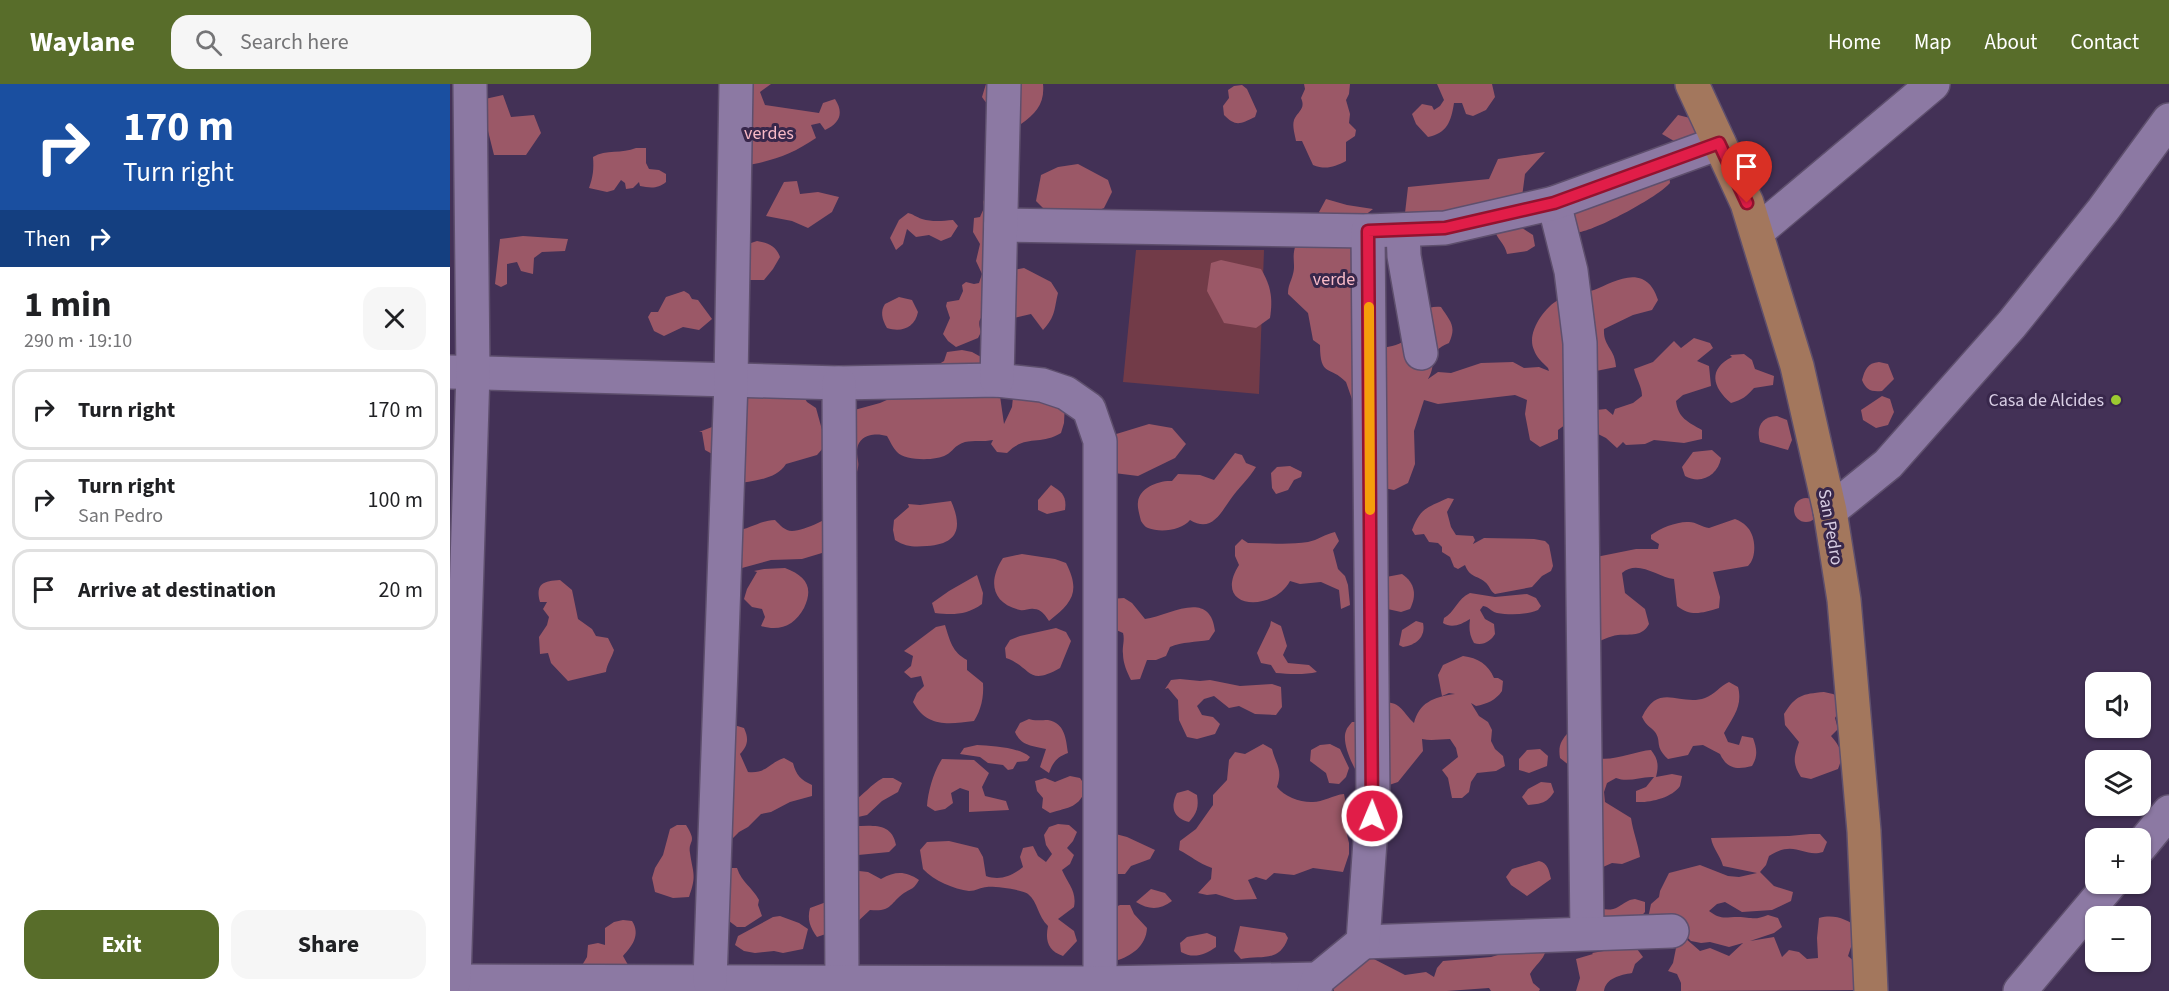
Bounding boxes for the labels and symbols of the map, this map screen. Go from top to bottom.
park label: verdes [744,121,794,146]
pin [1721,141,1772,203]
park label: verde [1313,267,1355,292]
place label: Casa de Alcides [1988,388,2104,413]
marker: Casa de Alcides [2109,393,2123,407]
street label: San Pedro [1812,487,1849,567]
position arrow [1340,784,1404,848]

